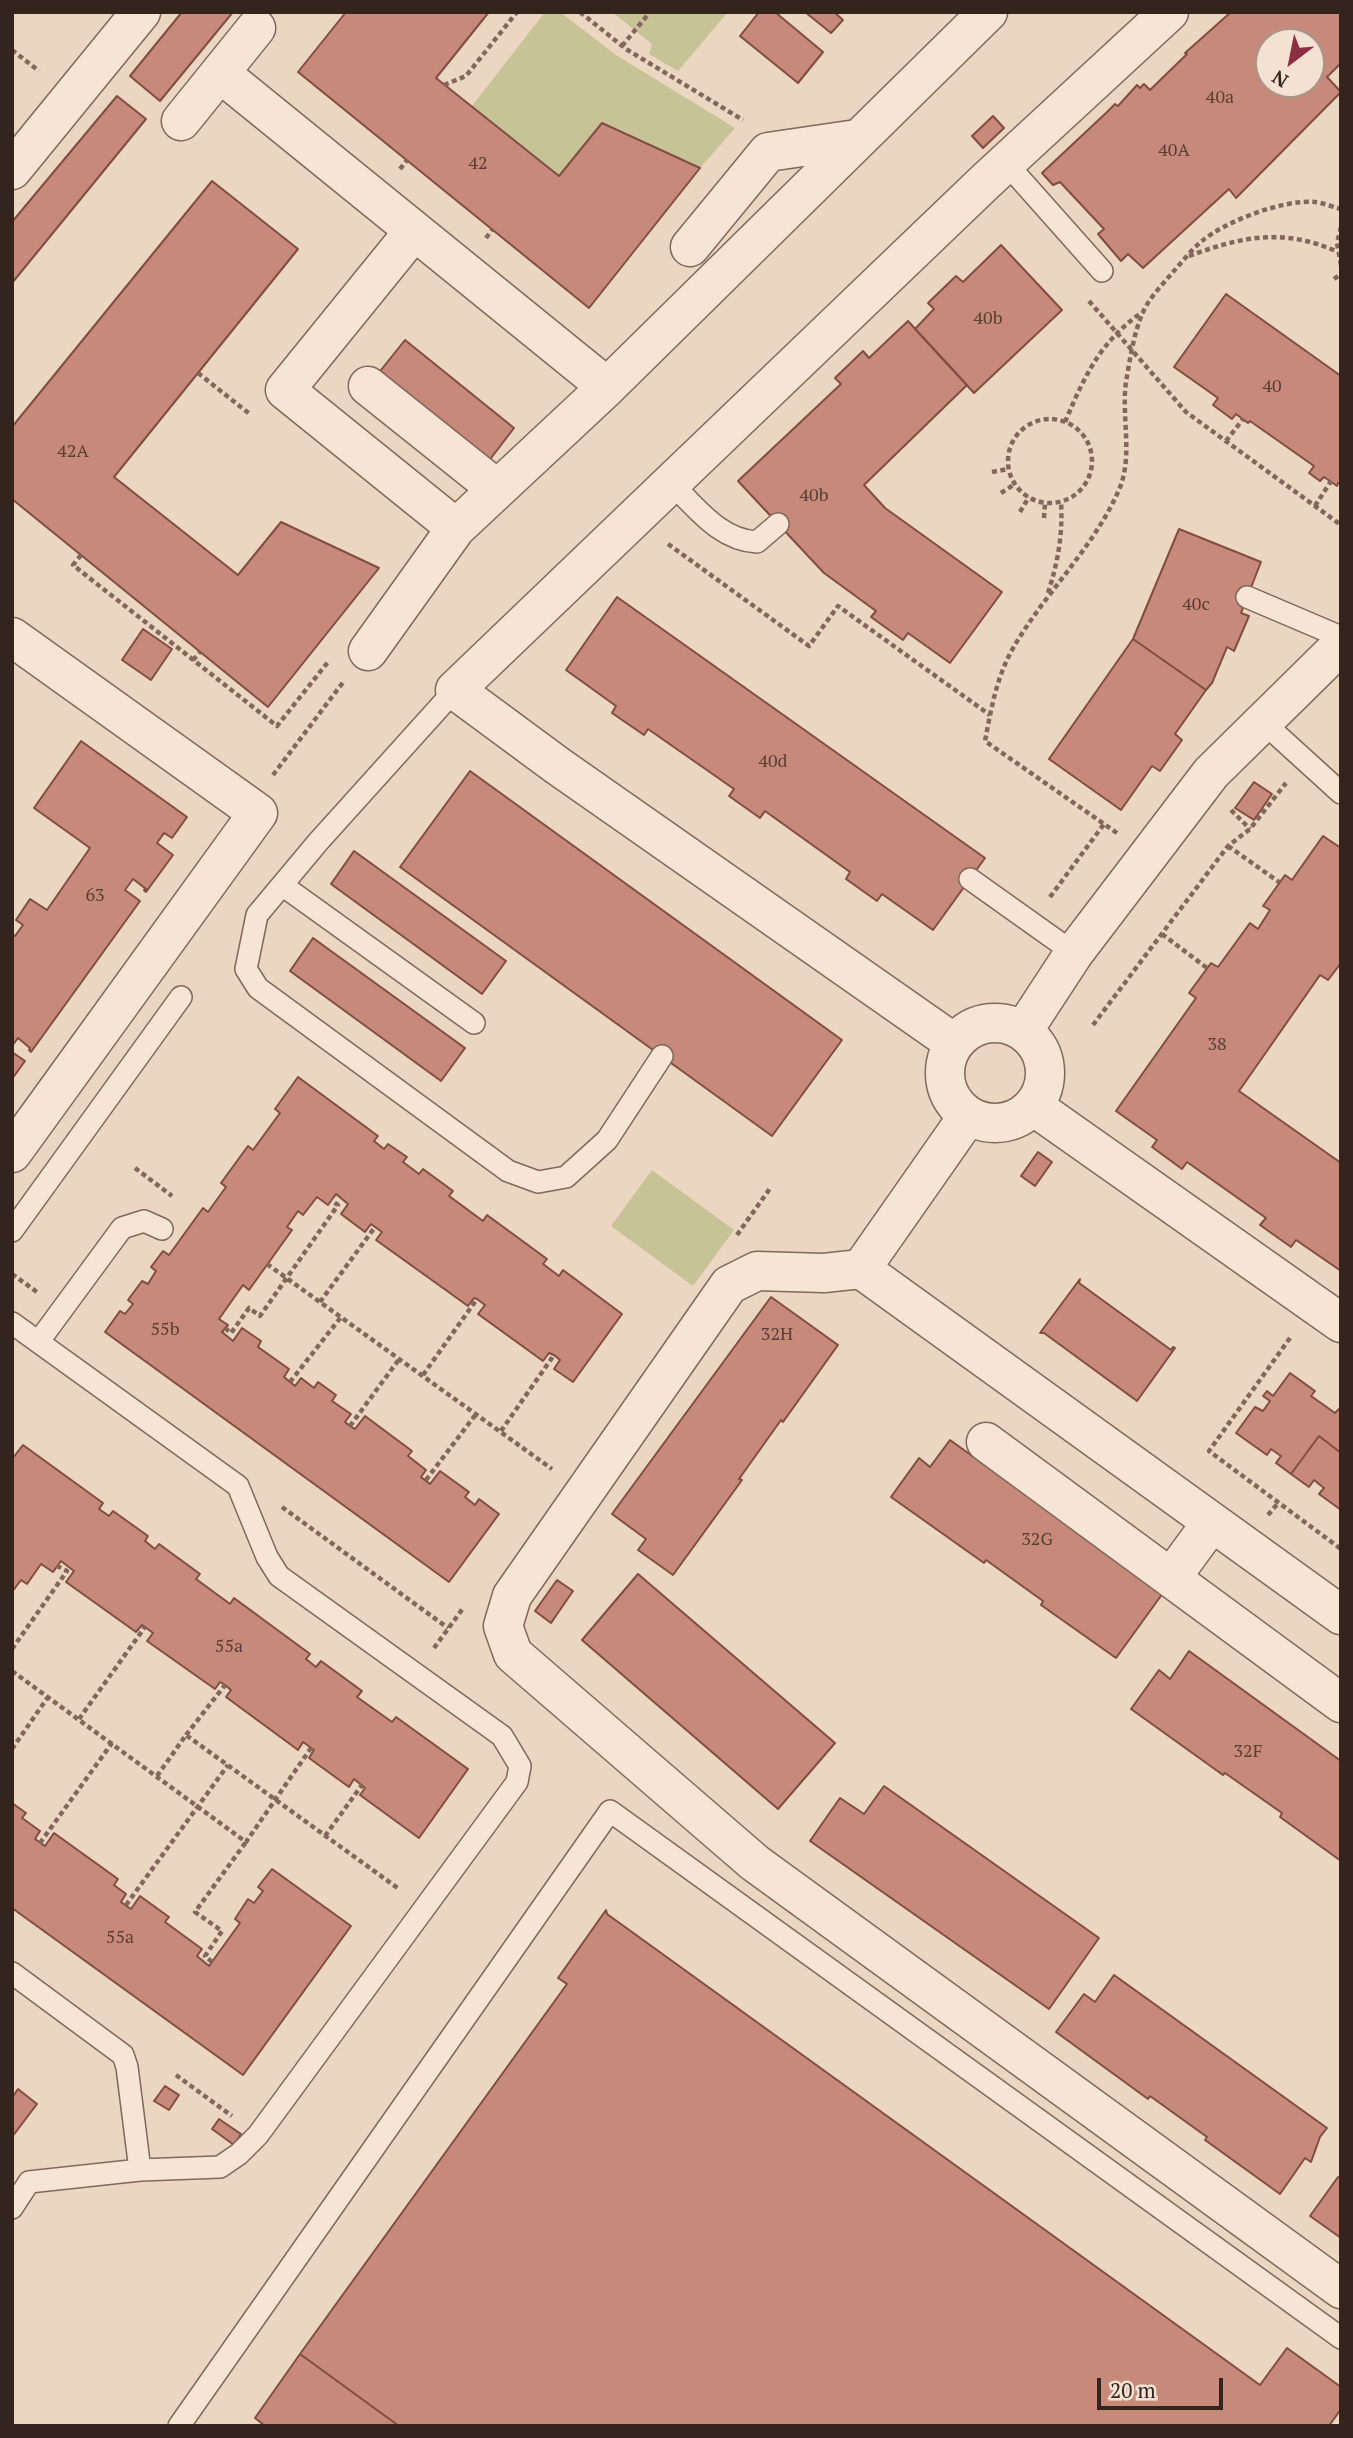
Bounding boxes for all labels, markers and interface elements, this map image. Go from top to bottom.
north arrow [1255,28,1325,98]
text: N [1267,65,1292,94]
house number: 40a [1206,87,1234,109]
house number: 40A [1158,140,1190,162]
house number: 42 [468,153,488,175]
house number: 40b [974,308,1002,330]
house number: 40 [1262,376,1282,398]
house number: 42A [57,441,89,463]
house number: 40b [800,485,828,507]
house number: 40c [1182,594,1210,616]
house number: 40d [758,751,788,773]
house number: 63 [85,885,105,907]
house number: 38 [1207,1034,1227,1056]
house number: 55b [151,1319,179,1341]
house number: 32H [761,1324,793,1346]
house number: 32G [1021,1529,1053,1551]
house number: 55a [215,1636,243,1658]
house number: 32F [1234,1741,1262,1763]
house number: 55a [106,1927,134,1949]
scale bar [1101,2364,1227,2408]
text: 20 m [1110,2376,1156,2404]

